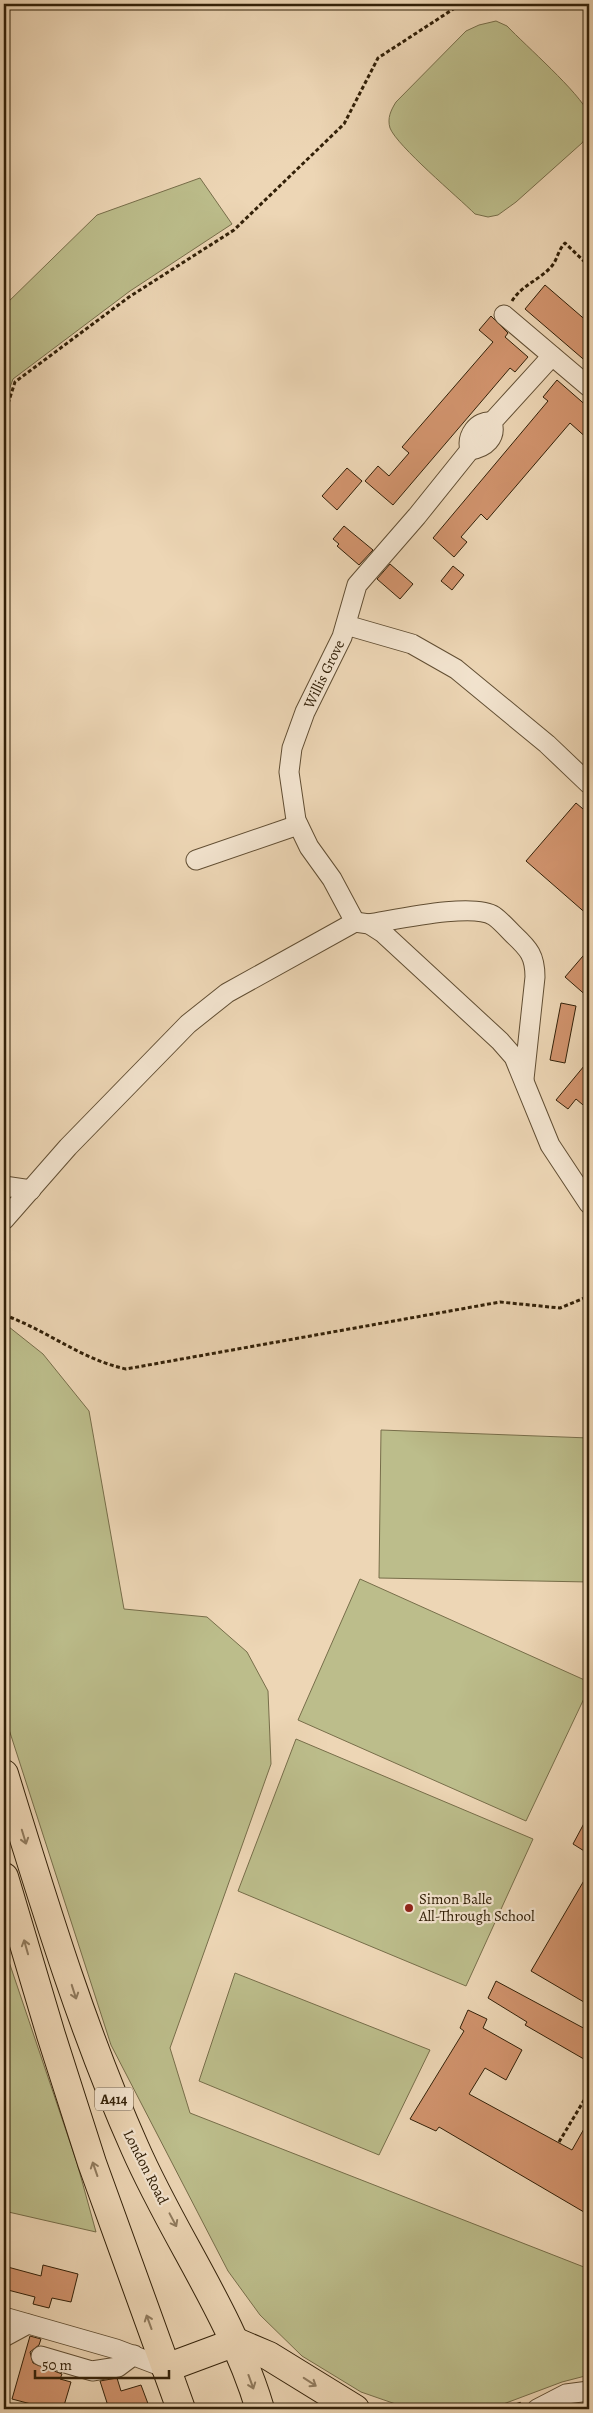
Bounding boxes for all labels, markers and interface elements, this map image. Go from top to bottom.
street label: Willis Grove [298,636,349,712]
one-way arrow [19,1829,29,1845]
place label: Simon Balle All-Through School [418,1889,535,1926]
marker: Simon Balle All-Through School [403,1902,415,1914]
one-way arrow [20,1939,30,1955]
one-way arrow [69,1983,79,1999]
road number: A414 [95,2088,133,2110]
street label: London Road [119,2126,174,2209]
one-way arrow [89,2161,99,2177]
one-way arrow [168,2213,178,2228]
one-way arrow [144,2315,153,2330]
scale bar [35,2348,169,2380]
text: 50 m [42,2355,72,2375]
one-way arrow [247,2374,256,2390]
one-way arrow [302,2377,316,2387]

